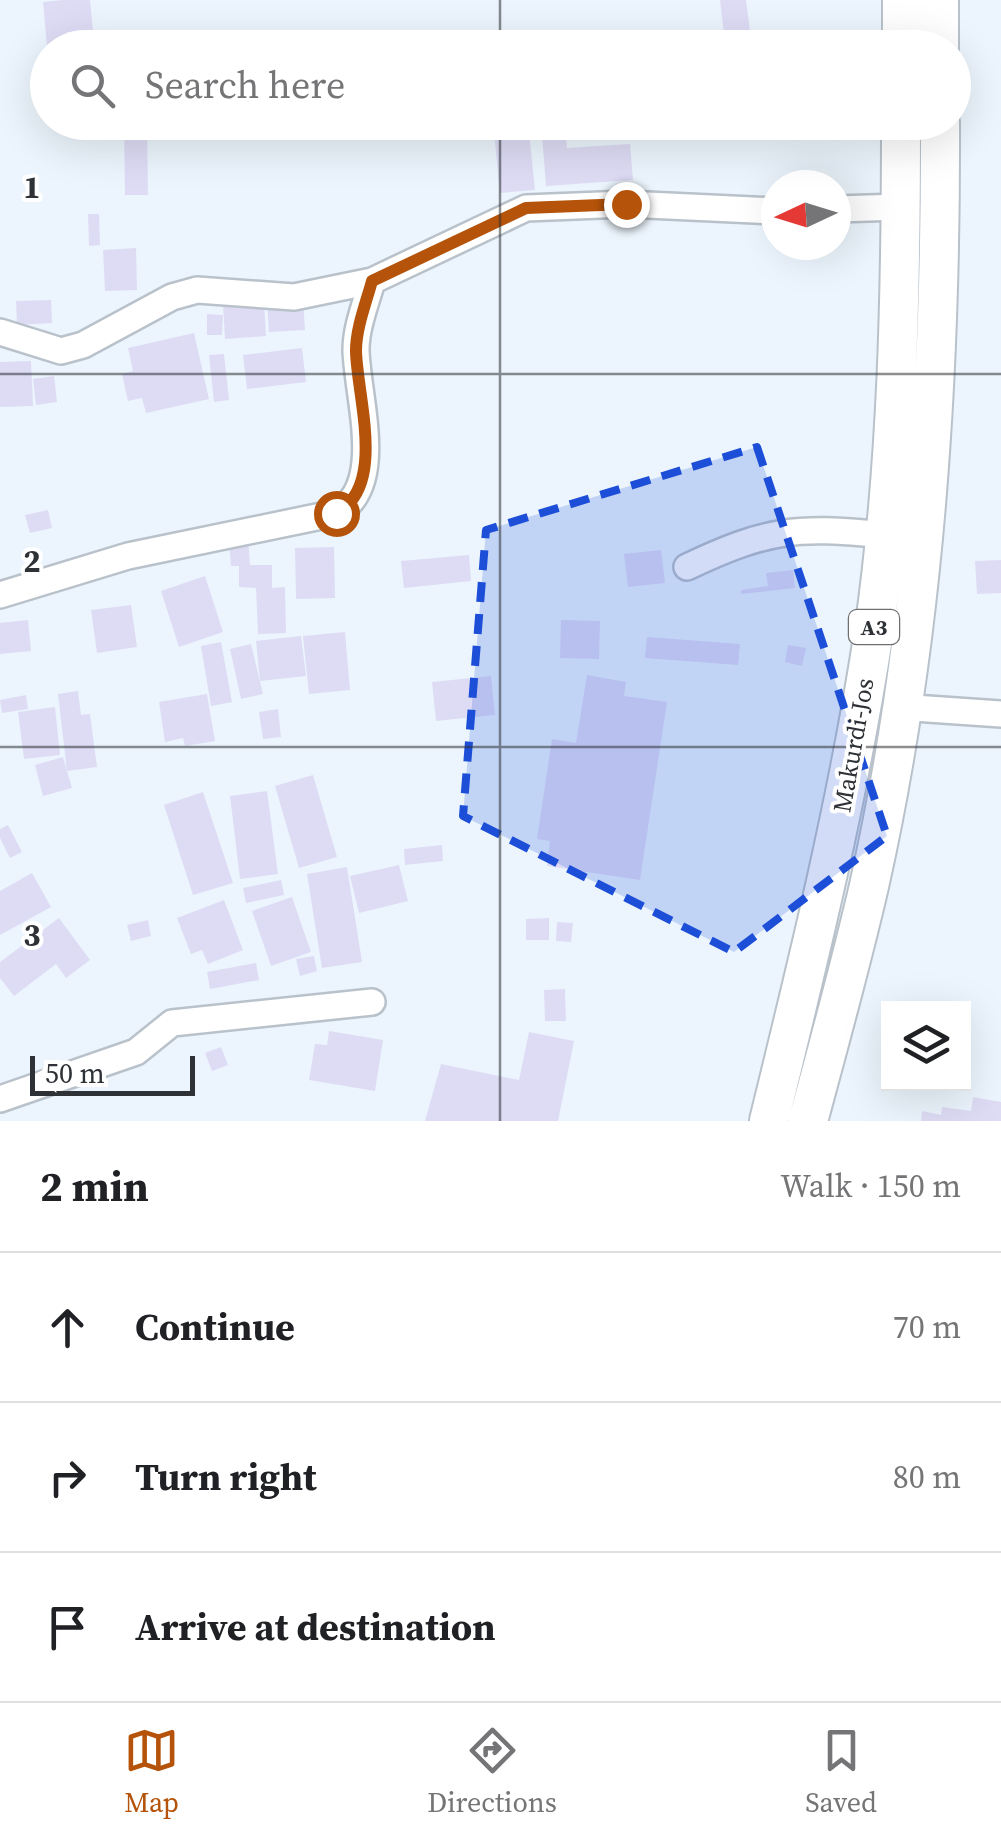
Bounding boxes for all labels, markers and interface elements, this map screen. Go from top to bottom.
search box [30,30,971,140]
icon: search [65,58,120,113]
text: Search here [145,59,345,111]
text: 1 [23,165,41,209]
north arrow [761,170,851,260]
route end [604,182,650,228]
route start [314,491,360,537]
text: 2 [23,539,41,583]
road number: A3 [849,610,899,644]
street label: Makurdi-Jos [824,675,882,815]
text: 3 [23,913,41,957]
map controls [881,1001,971,1091]
button: layers [881,1001,971,1091]
scale bar [30,1051,195,1096]
text: 50 m [45,1054,105,1092]
text: 2 min [40,1157,149,1215]
text: Walk · 150 m [780,1164,961,1208]
icon: ahead [40,1300,95,1355]
text: Continue [135,1301,295,1353]
text: 70 m [893,1305,961,1349]
icon: right [40,1450,95,1505]
text: Turn right [135,1451,317,1503]
text: 80 m [893,1455,961,1499]
icon: arrive [40,1600,95,1655]
text: Arrive at destination [135,1601,496,1653]
tab: Map [124,1723,179,1821]
tab: Directions [427,1723,557,1821]
tab: Saved [805,1723,877,1821]

